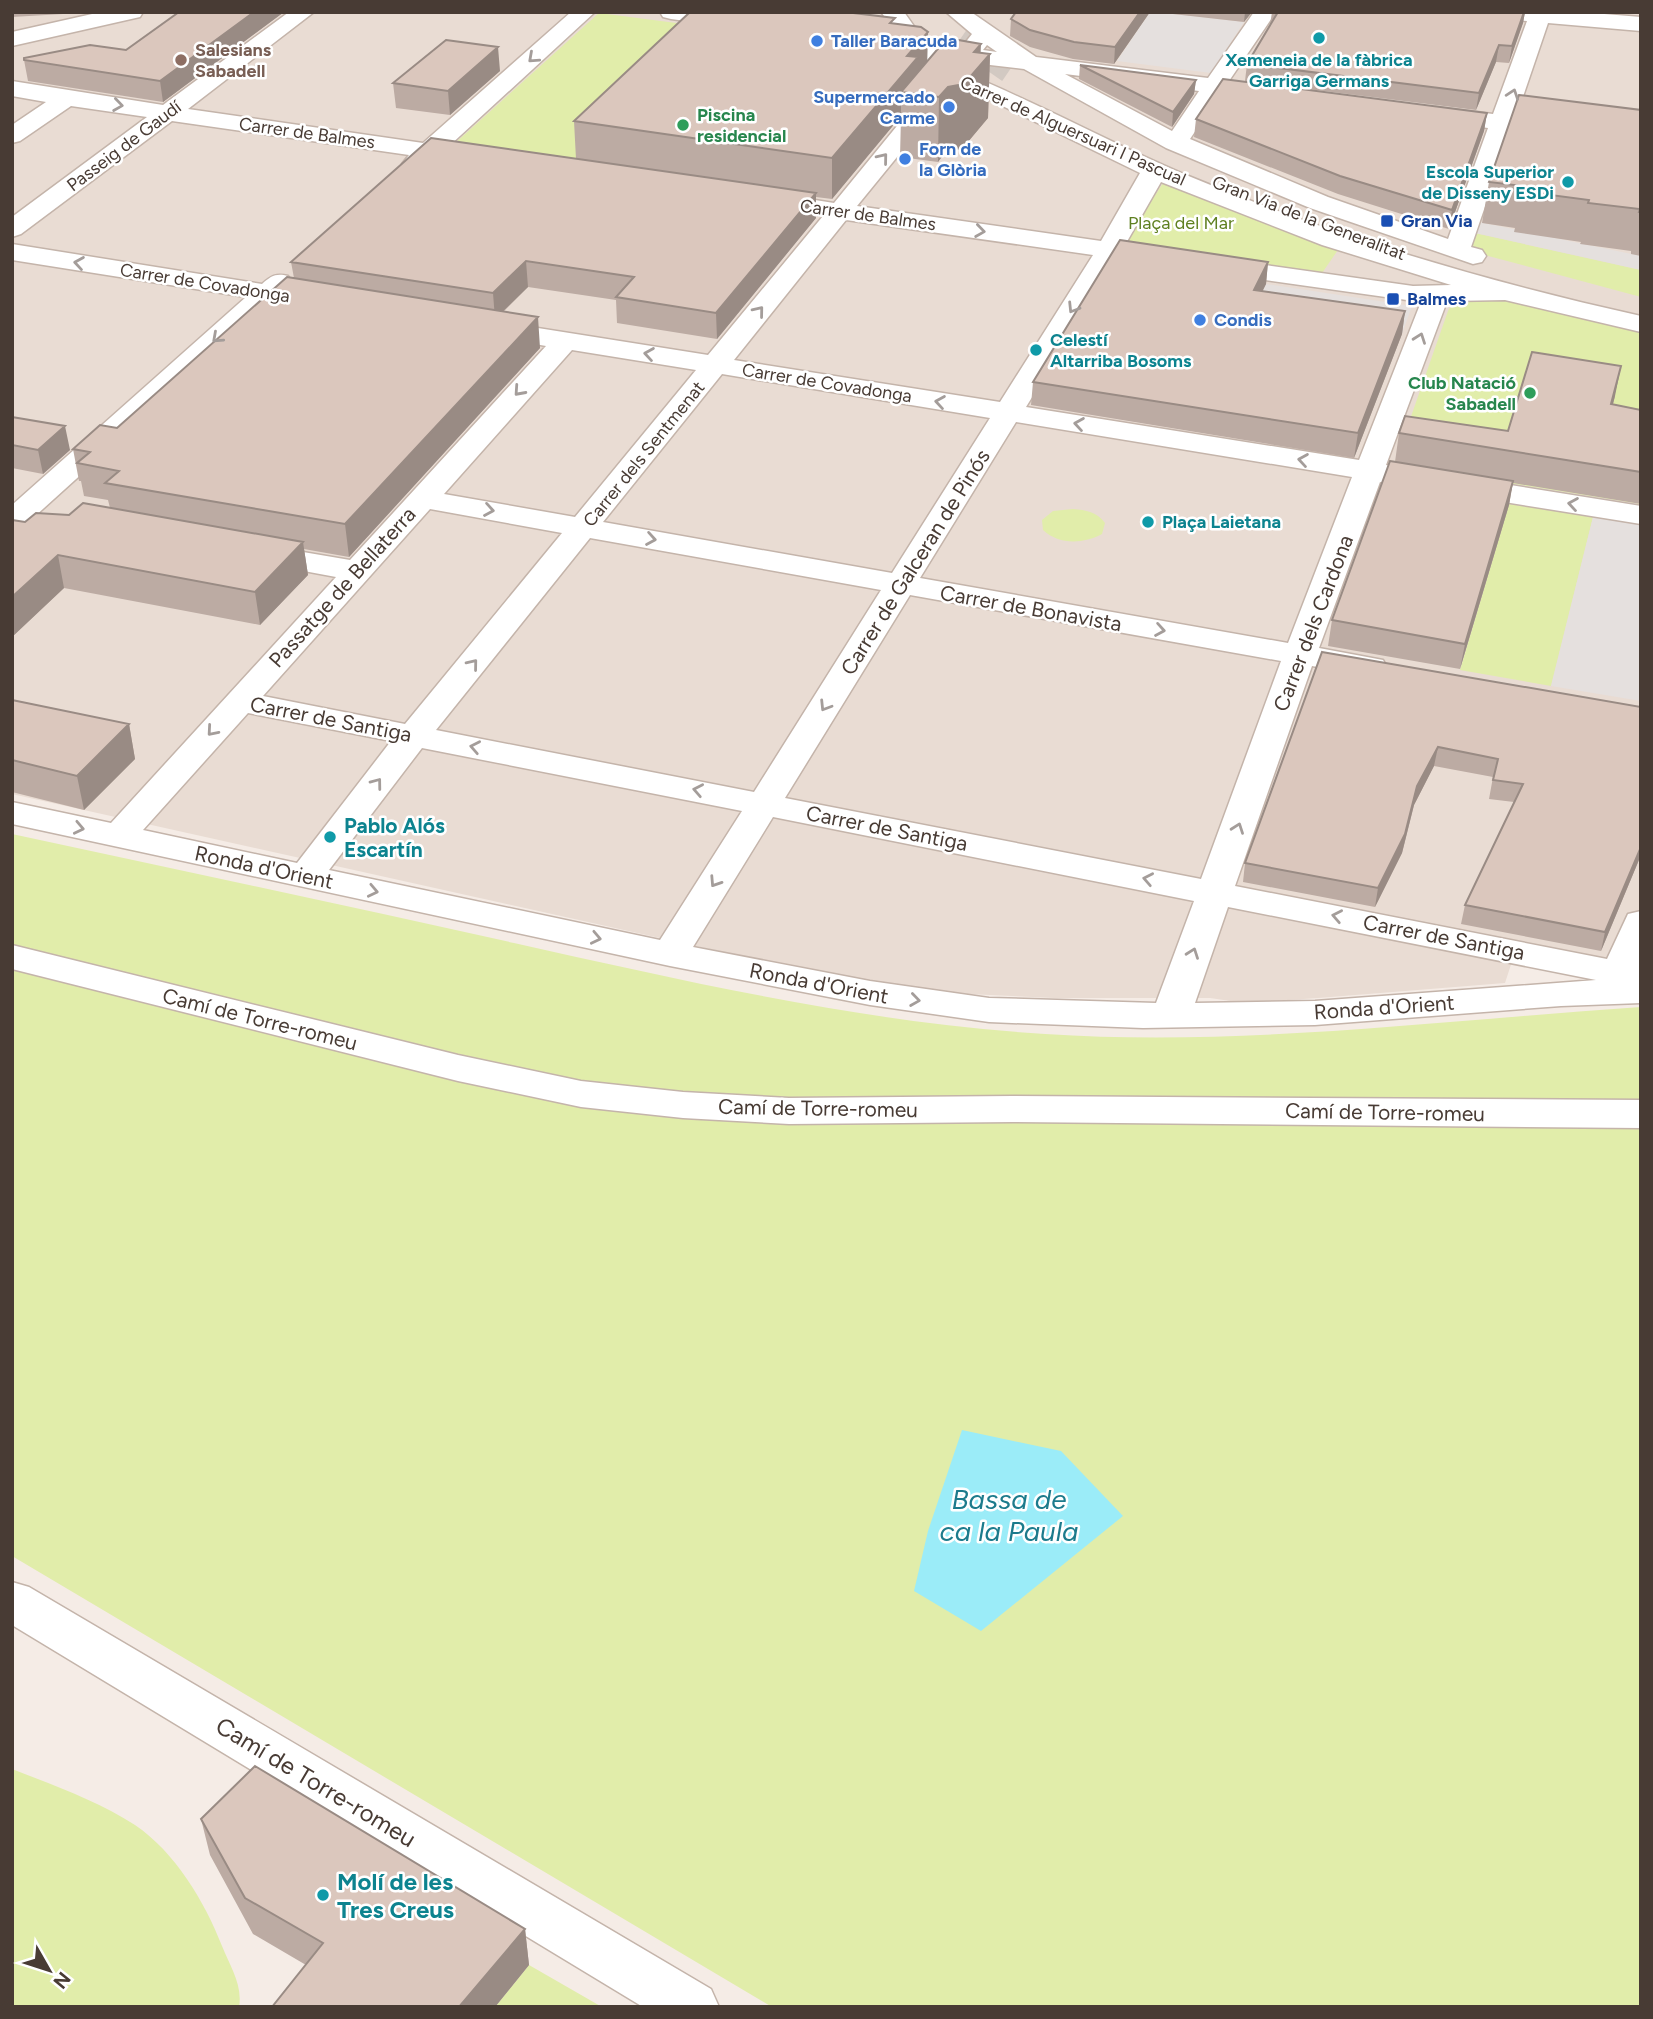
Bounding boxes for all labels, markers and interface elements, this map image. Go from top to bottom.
place label: Taller Baracuda [831,30,957,52]
marker: Xemeneia de la fàbrica Garriga Germans [1311,30,1327,46]
marker: Taller Baracuda [809,33,825,49]
place label: Salesians Sabadell [195,39,272,82]
place label: Xemeneia de la fàbrica Garriga Germans [1225,49,1413,92]
one-way arrow [528,50,541,62]
marker: Salesians Sabadell [173,52,189,68]
street label: Carrer de Alguersuari I Pascual [957,71,1189,191]
place label: Supermercado Carme [813,86,935,129]
one-way arrow [1505,89,1519,101]
street label: Passeig de Gaudí [62,95,186,196]
one-way arrow [112,98,124,113]
marker: Supermercado Carme [941,99,957,115]
place label: Piscina residencial [697,104,786,147]
street label: Carrer de Balmes [238,113,376,153]
marker: Piscina residencial [675,117,691,133]
place label: Forn de la Glòria [919,138,987,181]
marker: Forn de la Glòria [897,151,913,167]
one-way arrow [874,153,887,165]
place label: Escola Superior de Disseny ESDi [1422,161,1554,204]
street label: Gran Via de la Generalitat [1209,171,1409,265]
marker: Escola Superior de Disseny ESDi [1560,174,1576,190]
street label: Carrer de Balmes [799,195,937,235]
place label: Gran Via [1401,210,1473,232]
park label: Plaça del Mar [1128,212,1234,234]
marker: Gran Via [1379,213,1395,229]
one-way arrow [974,224,986,239]
one-way arrow [73,256,85,271]
street label: Carrer de Covadonga [118,259,292,307]
place label: Balmes [1407,288,1467,310]
marker: Balmes [1385,291,1401,307]
one-way arrow [1068,300,1081,313]
one-way arrow [751,307,764,319]
place label: Condis [1214,309,1272,331]
marker: Condis [1192,312,1208,328]
place label: Celestí Altarriba Bosoms [1050,329,1192,372]
one-way arrow [212,330,225,343]
one-way arrow [1412,333,1426,345]
marker: Celestí Altarriba Bosoms [1028,342,1044,358]
one-way arrow [643,347,655,362]
street label: Carrer de Covadonga [740,359,914,407]
place label: Club Natació Sabadell [1408,372,1516,415]
street label: Carrer dels Sentmenat [579,377,710,531]
one-way arrow [515,383,527,396]
marker: Club Natació Sabadell [1522,385,1538,401]
one-way arrow [934,395,946,410]
one-way arrow [1073,417,1085,432]
street label: Carrer de Galceran de Pinós [835,445,995,679]
one-way arrow [1297,453,1309,468]
one-way arrow [1567,497,1579,512]
street label: Passatge de Bellaterra [263,502,421,672]
one-way arrow [483,502,495,517]
place label: Plaça Laietana [1162,511,1281,533]
marker: Plaça Laietana [1140,514,1156,530]
one-way arrow [645,531,657,546]
street label: Carrer dels Cardona [1268,531,1358,715]
street label: Carrer de Bonavista [938,580,1124,636]
one-way arrow [1154,622,1166,637]
one-way arrow [465,659,477,672]
street label: Carrer de Santiga [248,691,414,747]
one-way arrow [821,698,834,711]
one-way arrow [208,723,220,736]
one-way arrow [469,740,481,755]
one-way arrow [369,779,382,791]
one-way arrow [692,784,704,799]
street label: Carrer de Santiga [804,800,970,856]
place label: Pablo Alós Escartín [344,813,445,862]
one-way arrow [73,819,85,834]
one-way arrow [1230,822,1244,834]
marker: Pablo Alós Escartín [322,829,338,845]
street label: Ronda d'Orient [192,840,336,894]
one-way arrow [1142,872,1154,887]
one-way arrow [711,874,724,887]
one-way arrow [367,882,379,897]
one-way arrow [1331,909,1343,924]
street label: Carrer de Santiga [1361,909,1527,965]
one-way arrow [590,929,602,944]
one-way arrow [1185,948,1199,960]
street label: Ronda d'Orient [747,957,891,1009]
street label: Camí de Torre-romeu [160,983,360,1055]
street label: Ronda d'Orient [1313,990,1455,1024]
one-way arrow [909,992,921,1007]
street label: Camí de Torre-romeu [718,1094,918,1122]
street label: Camí de Torre-romeu [1285,1098,1485,1126]
water label: Bassa de ca la Paula [940,1482,1078,1548]
street label: Camí de Torre-romeu [211,1711,421,1853]
place label: Molí de les Tres Creus [337,1867,454,1924]
marker: Molí de les Tres Creus [315,1887,331,1903]
north arrow [14,1935,84,2005]
text: N [48,1967,75,1993]

